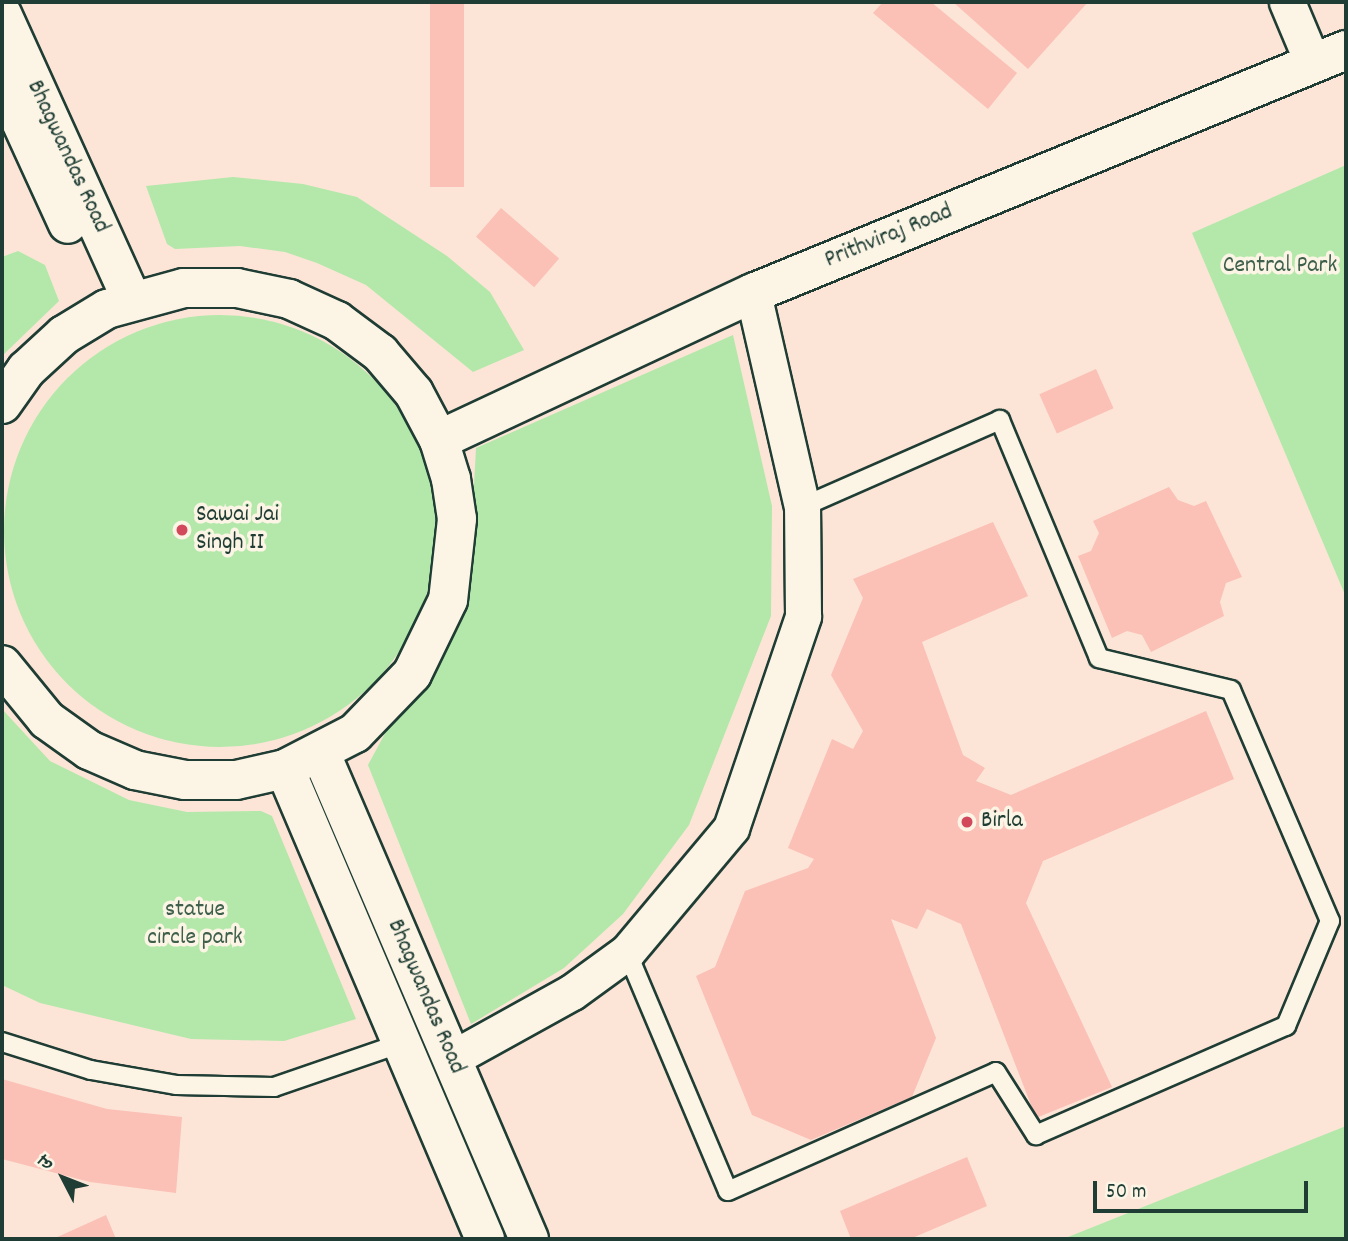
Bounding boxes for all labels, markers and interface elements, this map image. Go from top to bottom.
street label: Bhagwandas Road [19,76,115,238]
street label: Prithviraj Road [821,198,957,276]
park label: Central Park [1223,253,1337,281]
place label: Sawai Jai Singh II [196,502,279,558]
marker: Sawai Jai Singh II [174,522,190,538]
place label: Birla [981,808,1023,836]
marker: Birla [959,814,975,830]
park label: statue circle park [147,897,243,953]
street label: Bhagwandas Road [380,915,470,1079]
north arrow [28,1143,98,1213]
text: उ [33,1151,61,1177]
scale bar [1096,1168,1311,1212]
text: 50 m [1106,1178,1146,1208]

